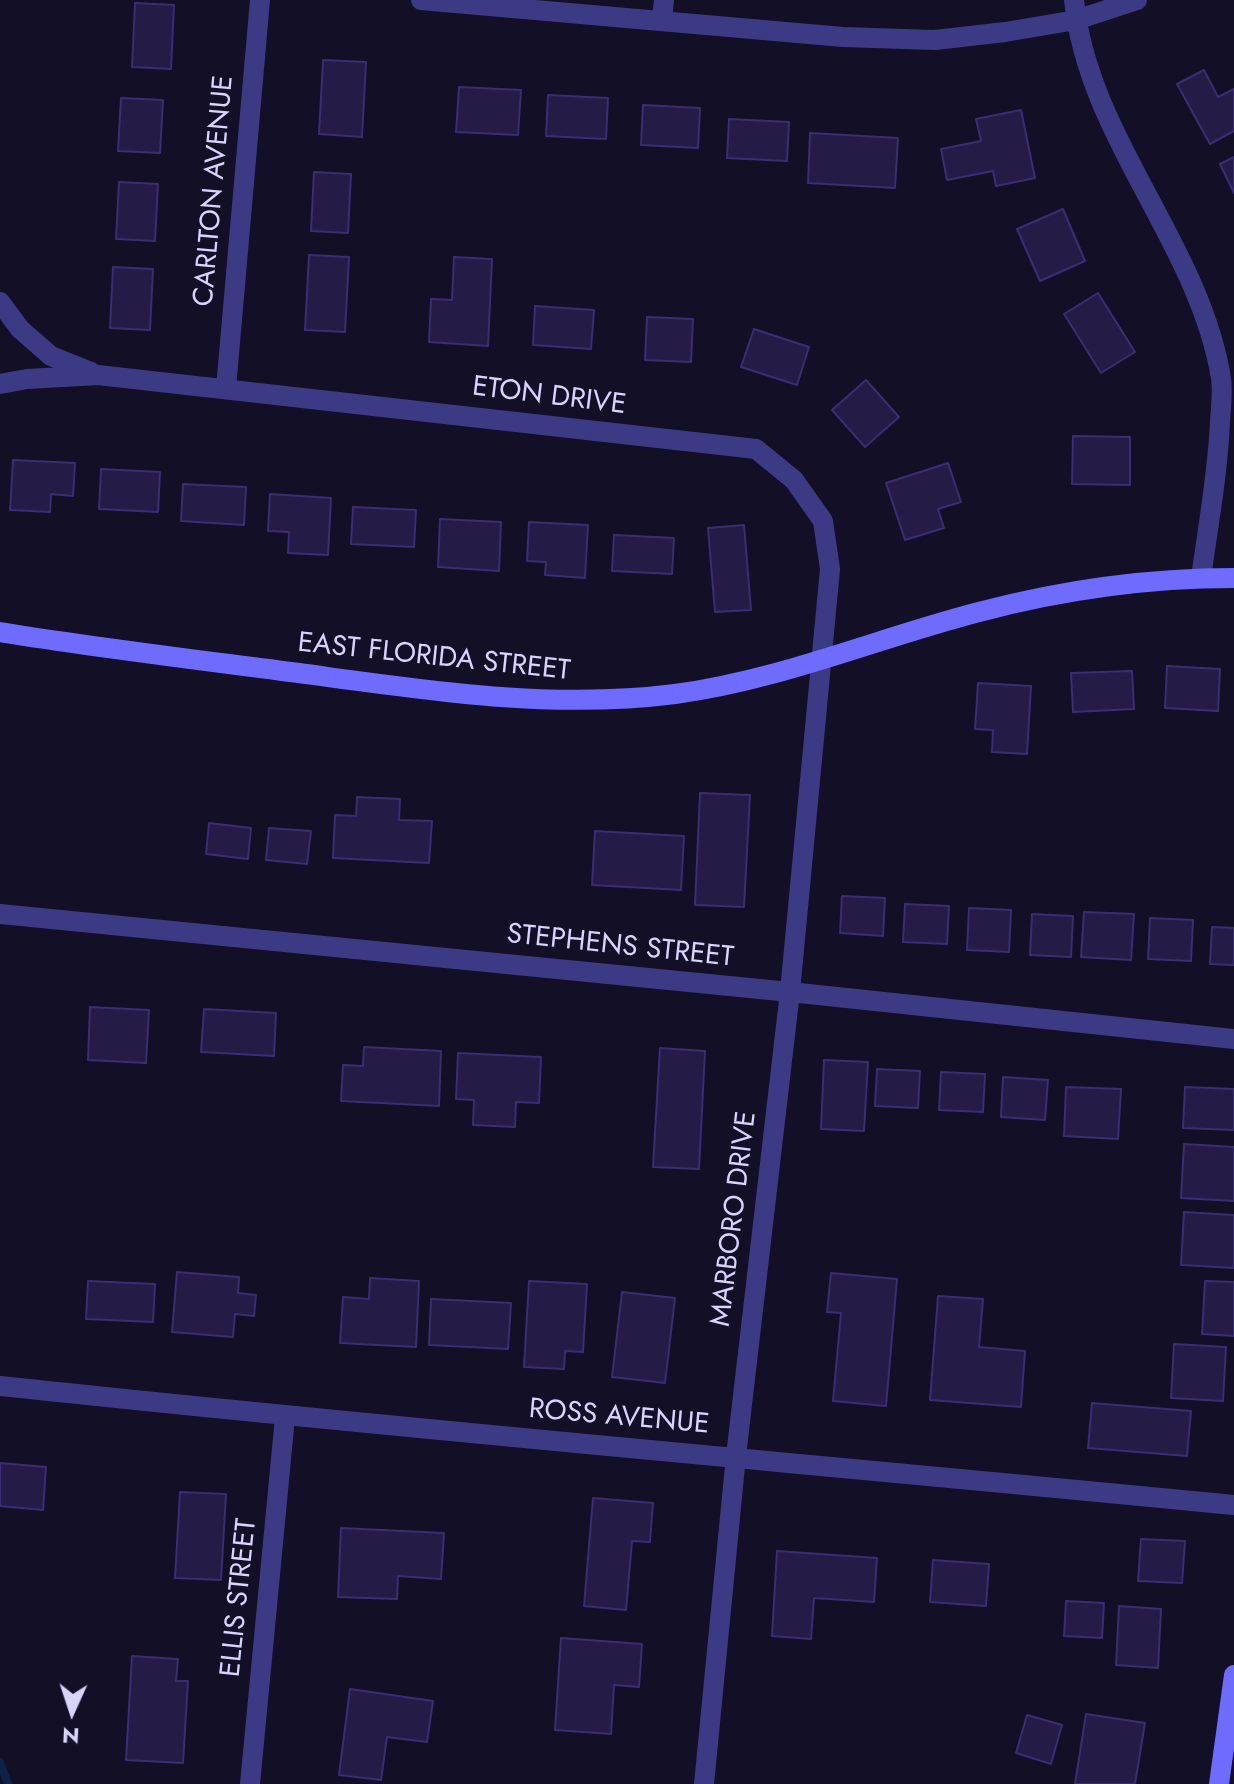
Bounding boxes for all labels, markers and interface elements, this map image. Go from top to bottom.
street label: CARLTON AVENUE [188,74,242,308]
street label: ETON DRIVE [470,371,628,423]
street label: EAST FLORIDA STREET [296,627,572,689]
street label: STEPHENS STREET [505,918,735,976]
street label: MARBORO DRIVE [705,1110,765,1328]
street label: ROSS AVENUE [527,1393,711,1443]
street label: ELLIS STREET [215,1517,265,1679]
north arrow [32,1672,112,1752]
text: N [61,1720,80,1752]

